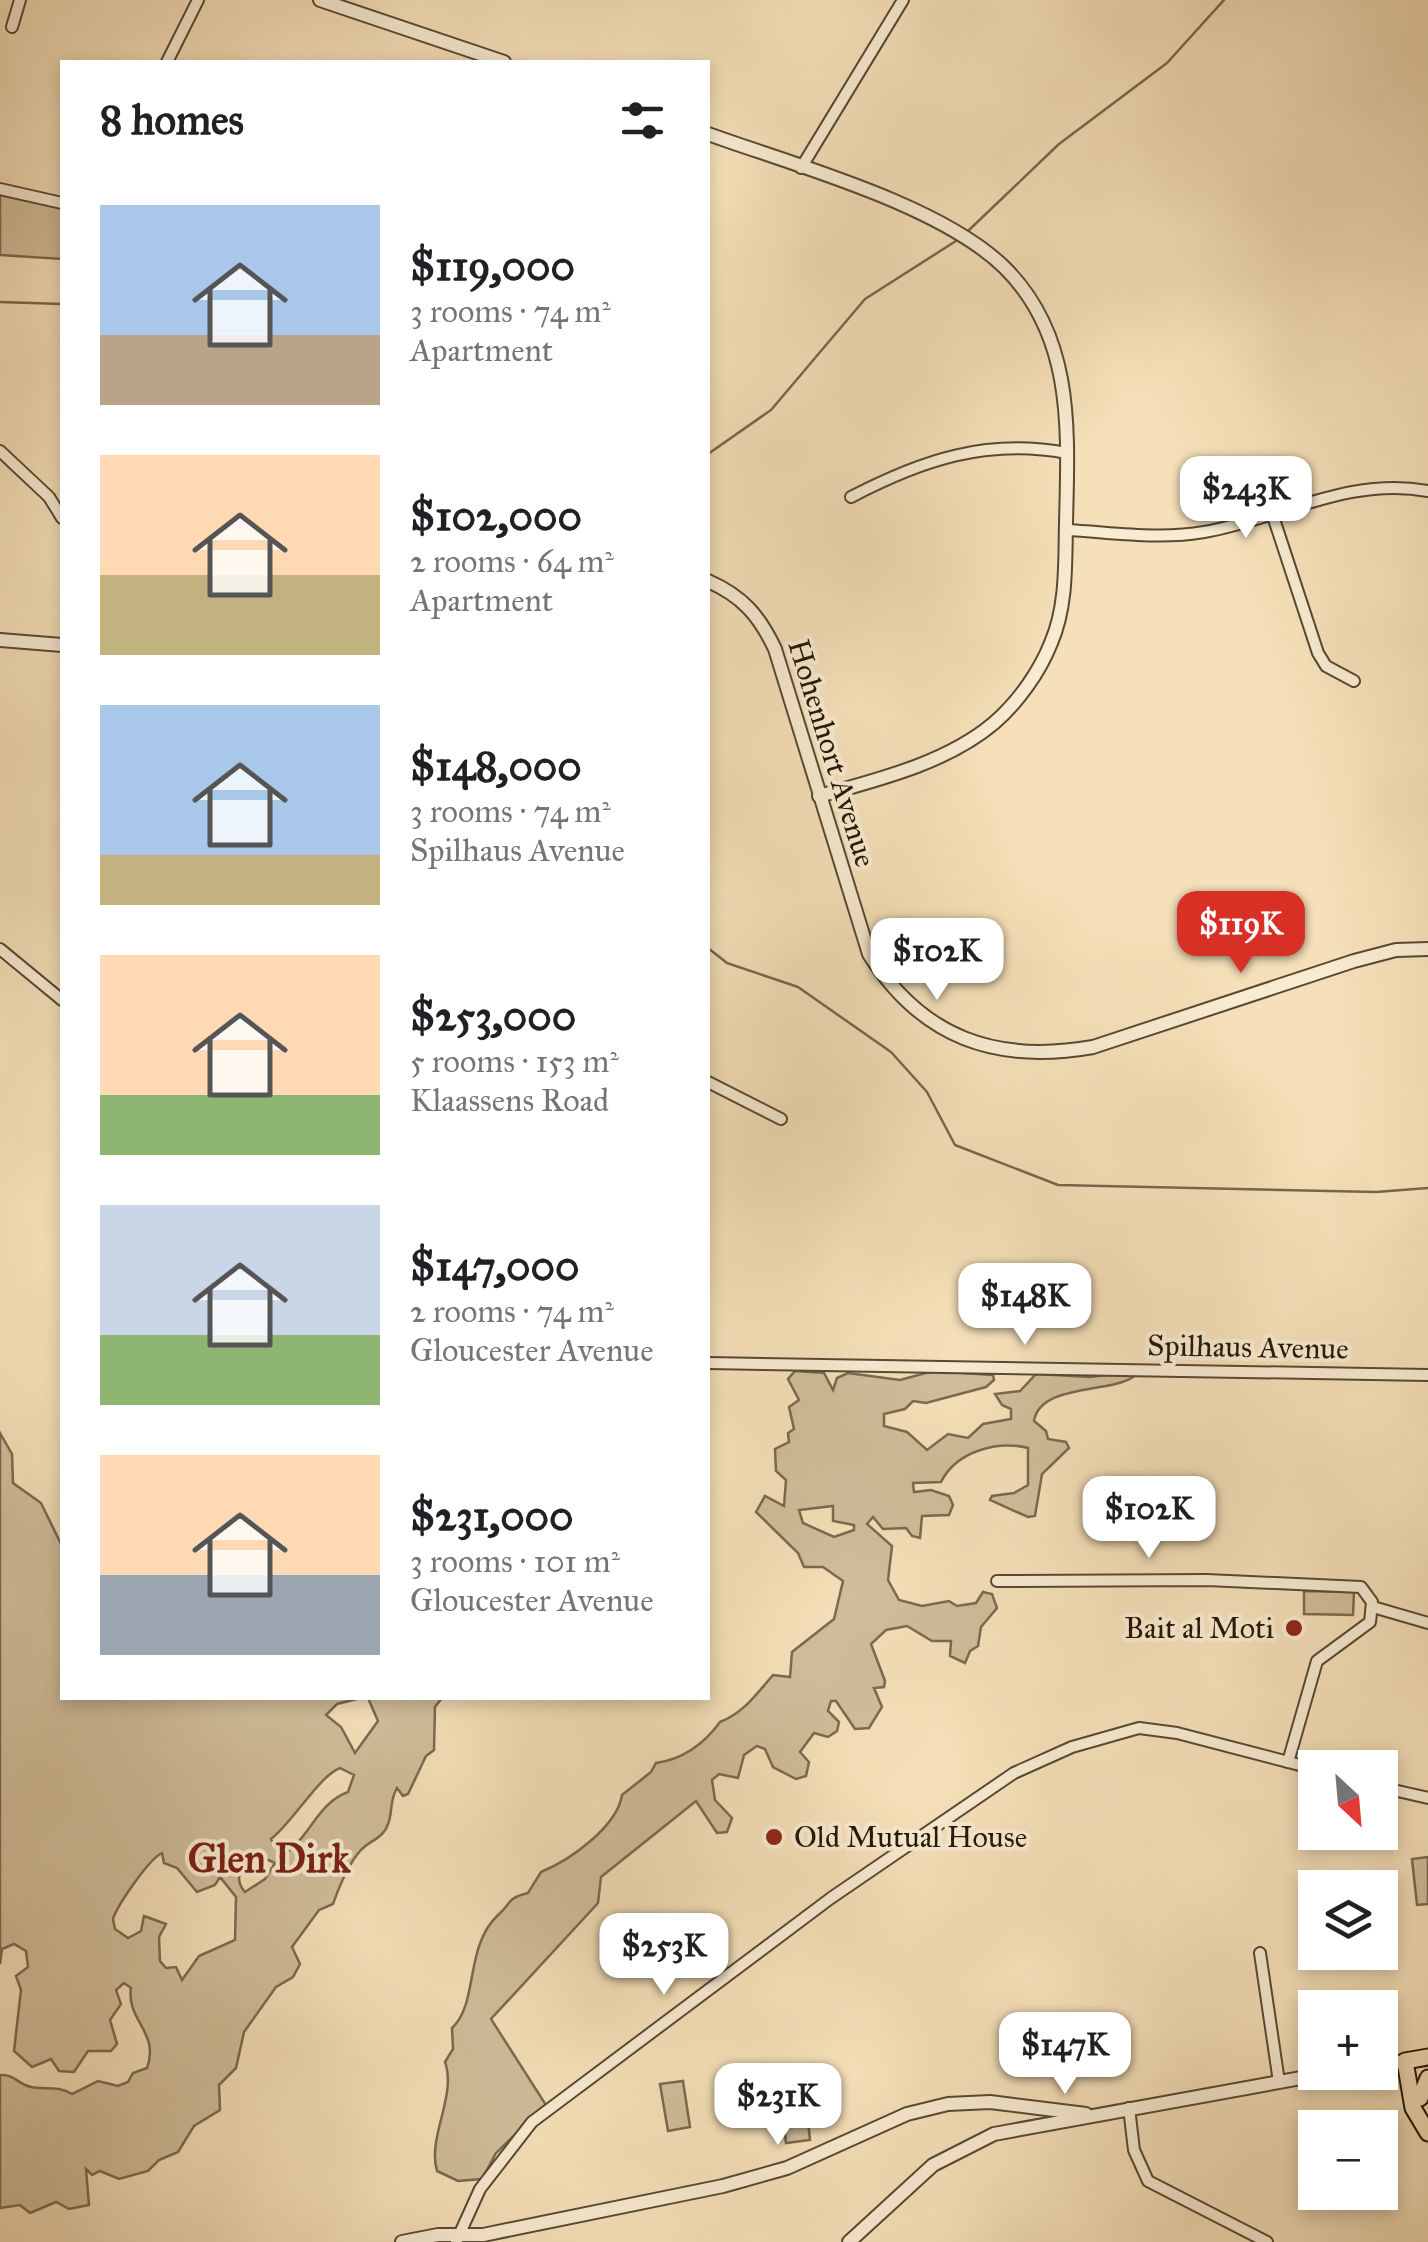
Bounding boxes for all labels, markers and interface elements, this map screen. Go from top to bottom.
icon: filters [615,93,670,148]
text: 8 homes [100,94,244,146]
text: $119,000 [410,240,575,292]
icon: home [180,245,300,365]
text: 3 rooms · 74 m² [410,292,611,331]
text: Apartment [410,331,553,370]
pin: $243K [1176,456,1316,541]
text: $243K [1202,469,1290,508]
text: $102,000 [410,490,582,542]
icon: home [180,495,300,615]
text: 2 rooms · 64 m² [410,542,614,581]
text: Apartment [410,581,553,620]
street label: Hohenhort Avenue [780,635,884,871]
text: $148,000 [410,740,582,792]
icon: home [180,745,300,865]
text: 3 rooms · 74 m² [410,792,611,831]
text: Spilhaus Avenue [410,831,625,870]
pin: $119K [1171,891,1311,976]
text: $119K [1199,904,1283,943]
pin: $102K [867,918,1007,1003]
text: $102K [893,931,981,970]
text: $253,000 [410,990,576,1042]
icon: home [180,995,300,1115]
text: 5 rooms · 153 m² [410,1042,619,1081]
text: Klaassens Road [410,1081,609,1120]
text: $147,000 [410,1240,579,1292]
icon: home [180,1245,300,1365]
pin: $148K [955,1263,1095,1348]
text: $148K [980,1276,1070,1315]
text: 2 rooms · 74 m² [410,1292,614,1331]
street label: Spilhaus Avenue [1147,1327,1349,1367]
text: Gloucester Avenue [410,1331,653,1370]
pin: $102K [1079,1476,1219,1561]
text: $102K [1105,1489,1193,1528]
text: $231,000 [410,1490,574,1542]
icon: home [180,1495,300,1615]
text: 3 rooms · 101 m² [410,1542,620,1581]
text: Gloucester Avenue [410,1581,653,1620]
place label: Bait al Moti [1124,1610,1274,1646]
marker: Bait al Moti [1283,1617,1305,1639]
north arrow [1298,1750,1398,1850]
map controls [1298,1750,1398,2210]
place label: Old Mutual House [794,1819,1027,1855]
marker: Old Mutual House [763,1826,785,1848]
district label: Glen Dirk [188,1834,352,1883]
button: layers [1298,1870,1398,1970]
pin: $253K [594,1913,734,1998]
text: $253K [621,1926,707,1965]
button: + [1298,1990,1398,2090]
pin: $147K [995,2012,1135,2097]
text: $147K [1021,2025,1109,2064]
pin: $231K [708,2063,848,2148]
text: $231K [736,2076,820,2115]
button: − [1298,2110,1398,2210]

